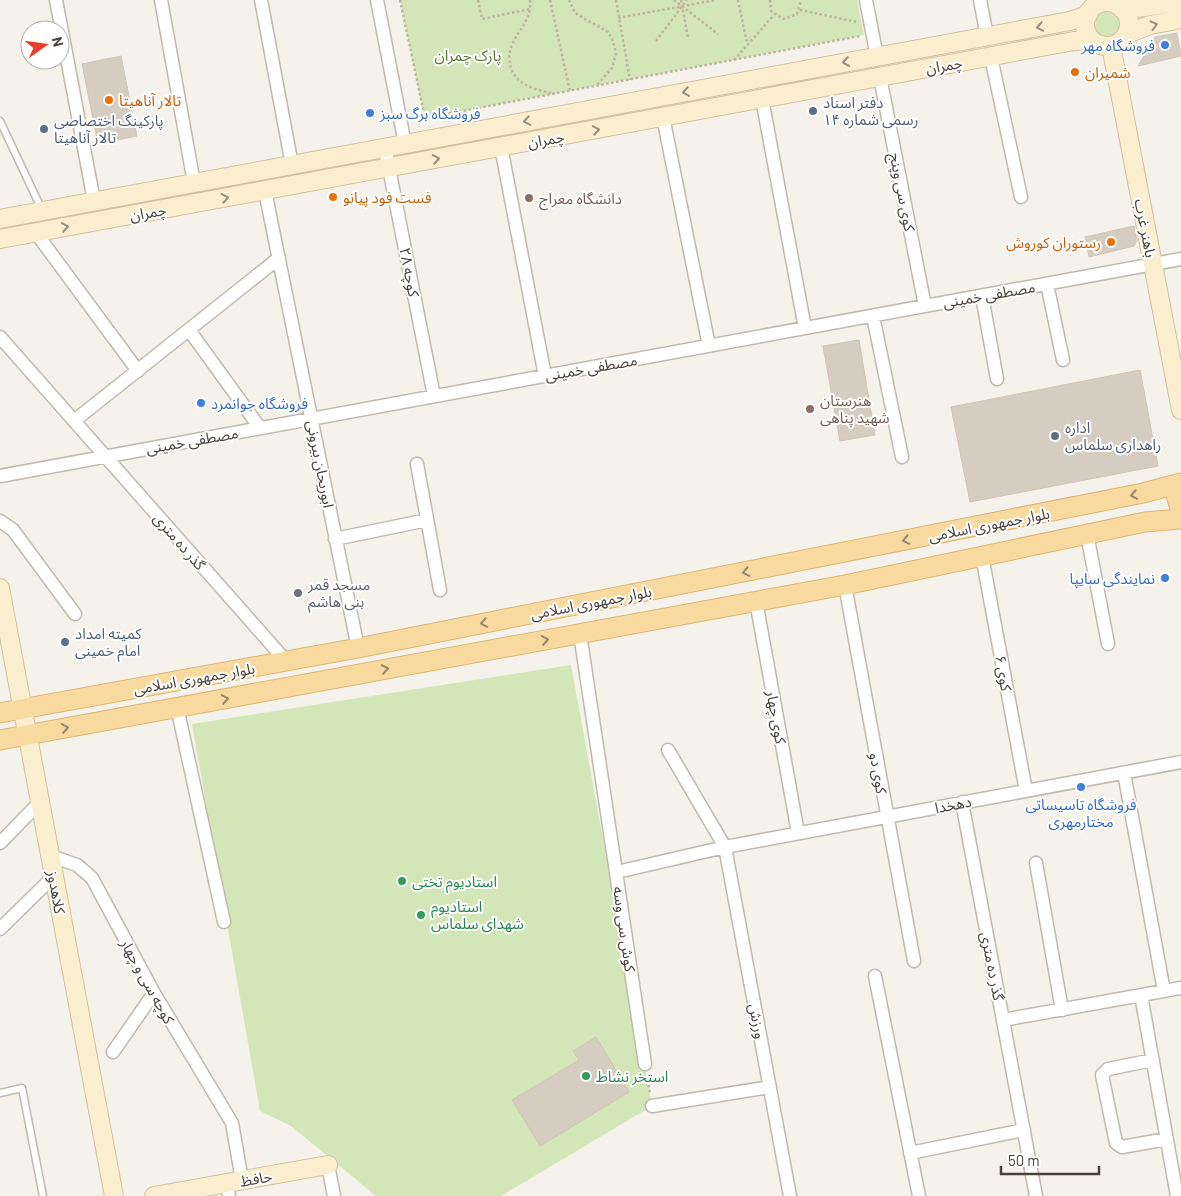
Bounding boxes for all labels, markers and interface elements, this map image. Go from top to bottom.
north arrow [20,20,70,70]
one-way arrow [1149,20,1158,31]
one-way arrow [1036,21,1045,31]
text: N [49,35,67,48]
place label: فروشگاه مهر [1080,36,1155,55]
marker: فروشگاه مهر [1159,39,1171,51]
park label: پارک چمران [435,46,501,66]
street label: چمران [924,53,964,79]
one-way arrow [842,57,851,67]
place label: شمیران [1085,63,1131,82]
marker: شمیران [1069,66,1081,78]
one-way arrow [682,86,691,97]
place label: تالار آناهیتا [119,91,181,110]
place label: دفتر اسناد رسمی شماره ۱۴ [823,93,918,129]
marker: تالار آناهیتا [103,94,115,106]
place label: فروشگاه برگ سبز [379,104,481,123]
marker: دفتر اسناد رسمی شماره ۱۴ [807,105,819,117]
marker: فروشگاه برگ سبز [364,107,376,119]
place label: پارکینگ اختصاصی تالار آناهیتا [54,111,164,147]
one-way arrow [522,116,531,126]
marker: پارکینگ اختصاصی تالار آناهیتا [38,123,50,135]
one-way arrow [592,125,601,135]
street label: چمران [526,127,566,153]
street label: کوی سی وپنج [883,151,920,234]
one-way arrow [432,154,441,164]
place label: فست فود پیانو [343,188,432,208]
place label: دانشگاه معراج [539,189,622,211]
marker: فست فود پیانو [327,191,339,203]
marker: دانشگاه معراج [523,192,535,204]
one-way arrow [221,193,229,204]
street label: باهنر غرب [1131,197,1161,259]
street label: چمران [128,200,168,226]
one-way arrow [61,223,70,233]
place label: رستوران کوروش [1006,233,1101,252]
marker: رستوران کوروش [1105,236,1117,248]
street label: کوچه ۲۸ [394,246,424,299]
street label: مصطفی خمینی [941,277,1037,312]
street label: مصطفی خمینی [543,350,639,385]
place label: هنرستان شهید پناهی [820,391,890,428]
place label: فروشگاه جوانمرد [211,394,308,413]
marker: فروشگاه جوانمرد [195,397,207,409]
marker: هنرستان شهید پناهی [804,403,816,415]
place label: اداره راهداری سلماس [1065,418,1161,454]
street label: ابوریحان بیرونی [303,419,338,509]
street label: مصطفی خمینی [144,423,240,458]
marker: اداره راهداری سلماس [1049,430,1061,442]
one-way arrow [1129,489,1138,500]
street label: بلوار جمهوری اسلامی [927,503,1051,546]
street label: گذر ده متری [150,509,210,574]
one-way arrow [901,534,910,545]
one-way arrow [742,566,751,576]
place label: نمایندگی سایپا [1070,569,1155,589]
marker: نمایندگی سایپا [1159,572,1171,584]
place label: مسجد قمر بنی هاشم [307,575,370,613]
street label: بلوار جمهوری اسلامی [529,581,653,624]
marker: مسجد قمر بنی هاشم [292,587,304,599]
one-way arrow [480,618,488,628]
place label: کمیته امداد امام خمینی [75,624,142,662]
one-way arrow [540,635,549,646]
marker: کمیته امداد امام خمینی [59,636,71,648]
street label: کوی ۶ [991,654,1016,693]
street label: بلوار جمهوری اسلامی [132,658,256,699]
one-way arrow [380,665,389,675]
street label: کوی چهار [761,688,791,746]
one-way arrow [221,694,229,704]
one-way arrow [61,723,70,733]
street label: کوی دو [866,751,892,796]
marker: فروشگاه تاسیساتی مختارمهری [1075,781,1087,793]
street label: دهخدا [933,792,973,816]
place label: فروشگاه تاسیساتی مختارمهری [1025,795,1137,831]
street label: کلاهدوز [43,868,70,916]
place label: استادیوم تختی [412,872,497,893]
marker: استادیوم تختی [396,875,408,887]
street label: کوش سی وسه [609,885,640,974]
place label: استادیوم شهدای سلماس [431,897,524,933]
marker: استادیوم شهدای سلماس [415,909,427,921]
street label: گذر ده متری [977,930,1009,1003]
street label: کوچه سی و چهار [115,935,179,1028]
street label: ورزش [745,1002,770,1040]
place label: استخر نشاط [596,1067,668,1086]
marker: استخر نشاط [580,1070,592,1082]
scale bar [1001,1144,1098,1176]
text: 50 m [1008,1151,1040,1169]
street label: حافظ [238,1166,274,1190]

